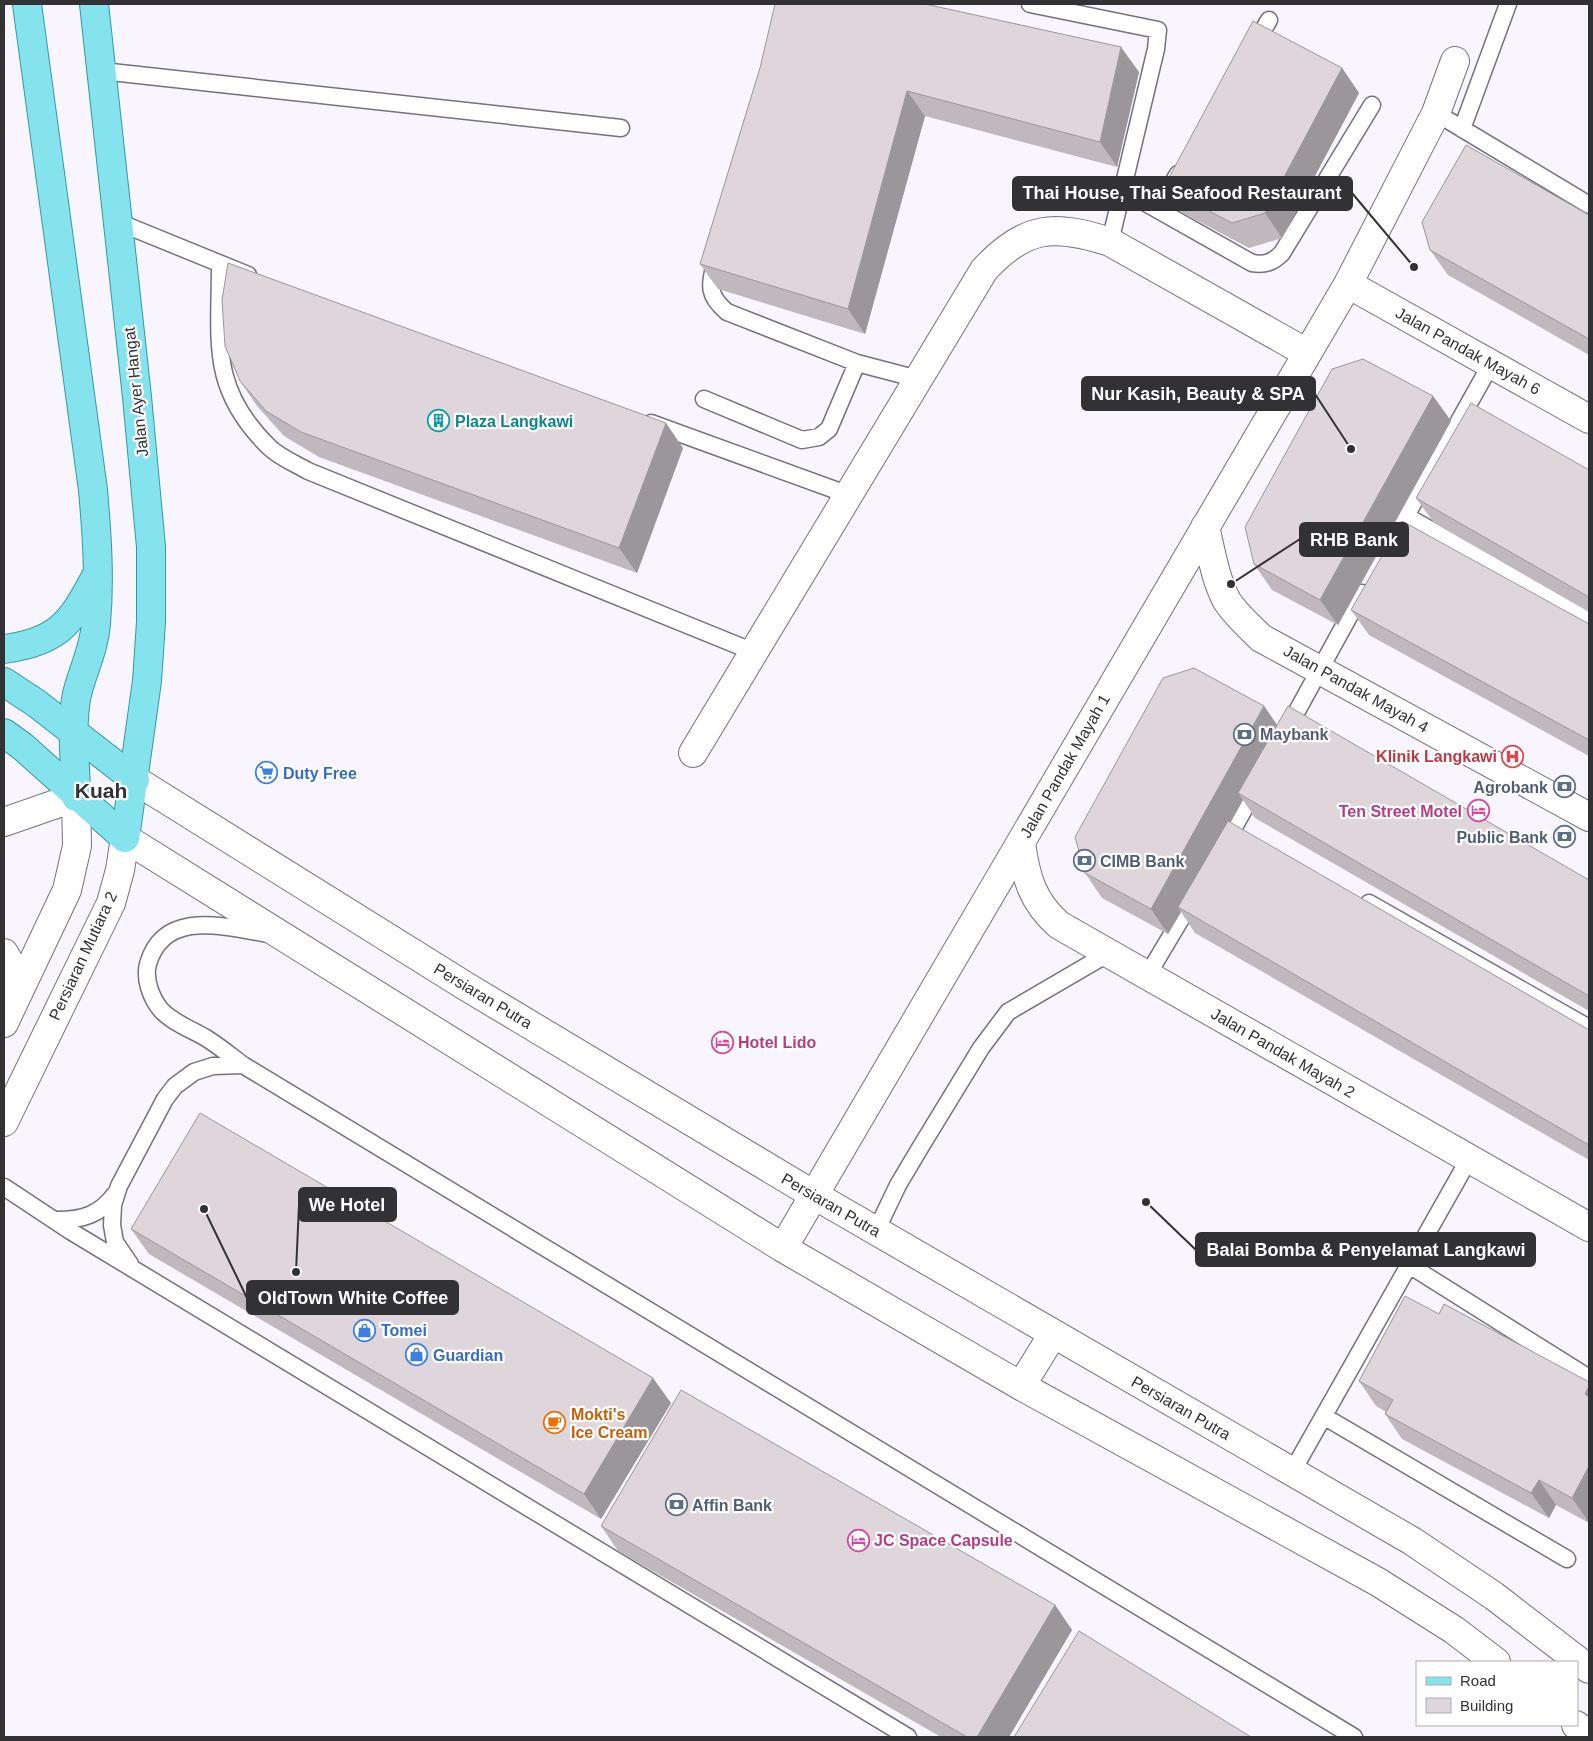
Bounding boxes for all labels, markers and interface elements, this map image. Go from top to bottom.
callout: Thai House, Thai Seafood Restaurant [1013,177,1352,210]
text: Thai House, Thai Seafood Restaurant [1022,183,1342,203]
street label: Jalan Pandak Mayah 6 [1393,304,1543,398]
street label: Jalan Ayer Hangat [121,326,151,458]
callout: Nur Kasih, Beauty & SPA [1082,377,1315,410]
text: Nur Kasih, Beauty & SPA [1091,384,1305,404]
building icon: Plaza Langkawi [427,409,451,433]
place label: Plaza Langkawi [455,413,573,430]
callout: RHB Bank [1300,523,1408,556]
text: RHB Bank [1310,530,1399,550]
street label: Jalan Pandak Mayah 4 [1281,642,1431,736]
street label: Jalan Pandak Mayah 1 [1017,691,1113,841]
bank icon: Maybank [1232,722,1256,746]
place label: Maybank [1260,726,1329,743]
hospital icon: Klinik Langkawi [1501,744,1525,768]
place label: Klinik Langkawi [1376,748,1497,765]
supermarket icon: Duty Free [255,761,279,785]
place label: Duty Free [283,765,357,782]
bank icon: Agrobank [1552,775,1576,799]
district label: Kuah [75,779,127,802]
place label: Agrobank [1473,779,1548,796]
hotel icon: Ten Street Motel [1466,799,1490,823]
place label: Ten Street Motel [1339,803,1462,820]
bank icon: Public Bank [1552,825,1576,849]
place label: Public Bank [1456,829,1548,846]
bank icon: CIMB Bank [1072,849,1096,873]
place label: CIMB Bank [1100,853,1185,870]
street label: Persiaran Mutiara 2 [46,889,120,1023]
street label: Persiaran Putra [431,960,535,1032]
street label: Jalan Pandak Mayah 2 [1208,1005,1358,1101]
hotel icon: Hotel Lido [710,1030,734,1054]
place label: Hotel Lido [738,1034,816,1051]
street label: Persiaran Putra [779,1170,883,1240]
callout: We Hotel [299,1188,396,1221]
text: We Hotel [309,1195,385,1215]
callout: Balai Bomba & Penyelamat Langkawi [1196,1233,1535,1266]
text: Balai Bomba & Penyelamat Langkawi [1206,1240,1526,1260]
callout: OldTown White Coffee [247,1281,458,1314]
text: OldTown White Coffee [258,1288,448,1308]
shop icon: Tomei [353,1318,377,1342]
place label: Tomei [381,1322,427,1339]
shop icon: Guardian [405,1343,429,1367]
place label: Guardian [433,1347,503,1364]
street label: Persiaran Putra [1129,1373,1233,1443]
place label: Mokti's Ice Cream [571,1406,648,1441]
cafe icon: Mokti's Ice Cream [543,1411,567,1435]
bank icon: Affin Bank [664,1493,688,1517]
place label: Affin Bank [692,1497,772,1514]
hotel icon: JC Space Capsule [846,1528,870,1552]
place label: JC Space Capsule [874,1532,1013,1549]
legend [1416,1661,1578,1726]
text: Road [1460,1672,1496,1689]
text: Building [1460,1697,1513,1714]

